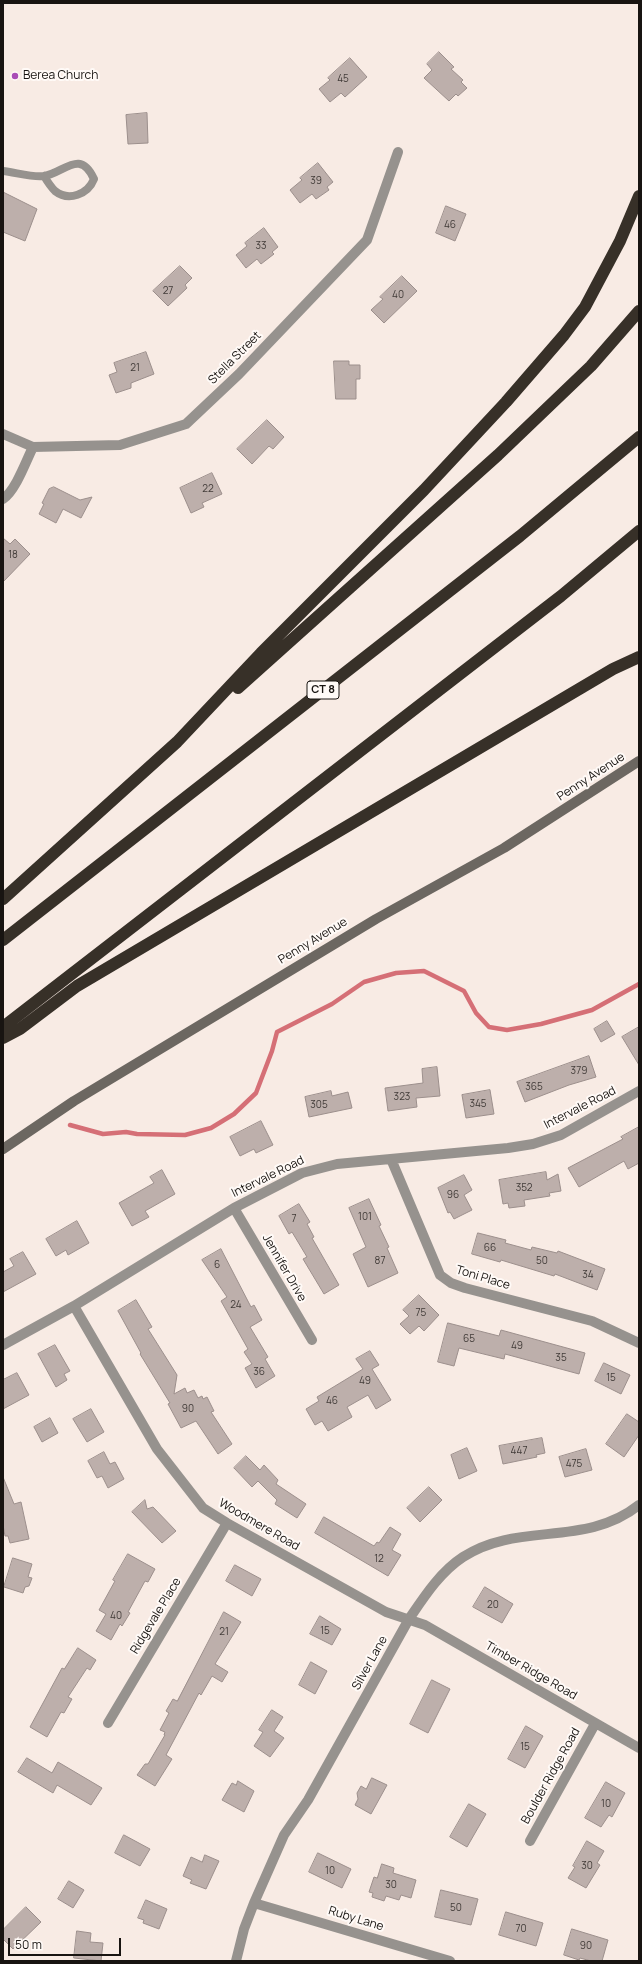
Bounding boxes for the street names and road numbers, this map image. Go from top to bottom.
street label: Stella Street [206,329,264,387]
road number: CT 8 [307,681,339,699]
street label: Penny Avenue [554,750,628,804]
street label: Penny Avenue [276,915,350,967]
street label: Intervale Road [542,1084,618,1132]
street label: Intervale Road [229,1153,307,1201]
street label: Jennifer Drive [259,1232,309,1304]
street label: Toni Place [454,1263,512,1293]
street label: Woodmere Road [216,1496,302,1554]
street label: Ridgevale Place [128,1575,184,1657]
street label: Silver Lane [349,1633,391,1693]
street label: Timber Ridge Road [483,1639,579,1703]
street label: Boulder Ridge Road [519,1725,583,1827]
street label: Ruby Lane [327,1904,385,1934]

